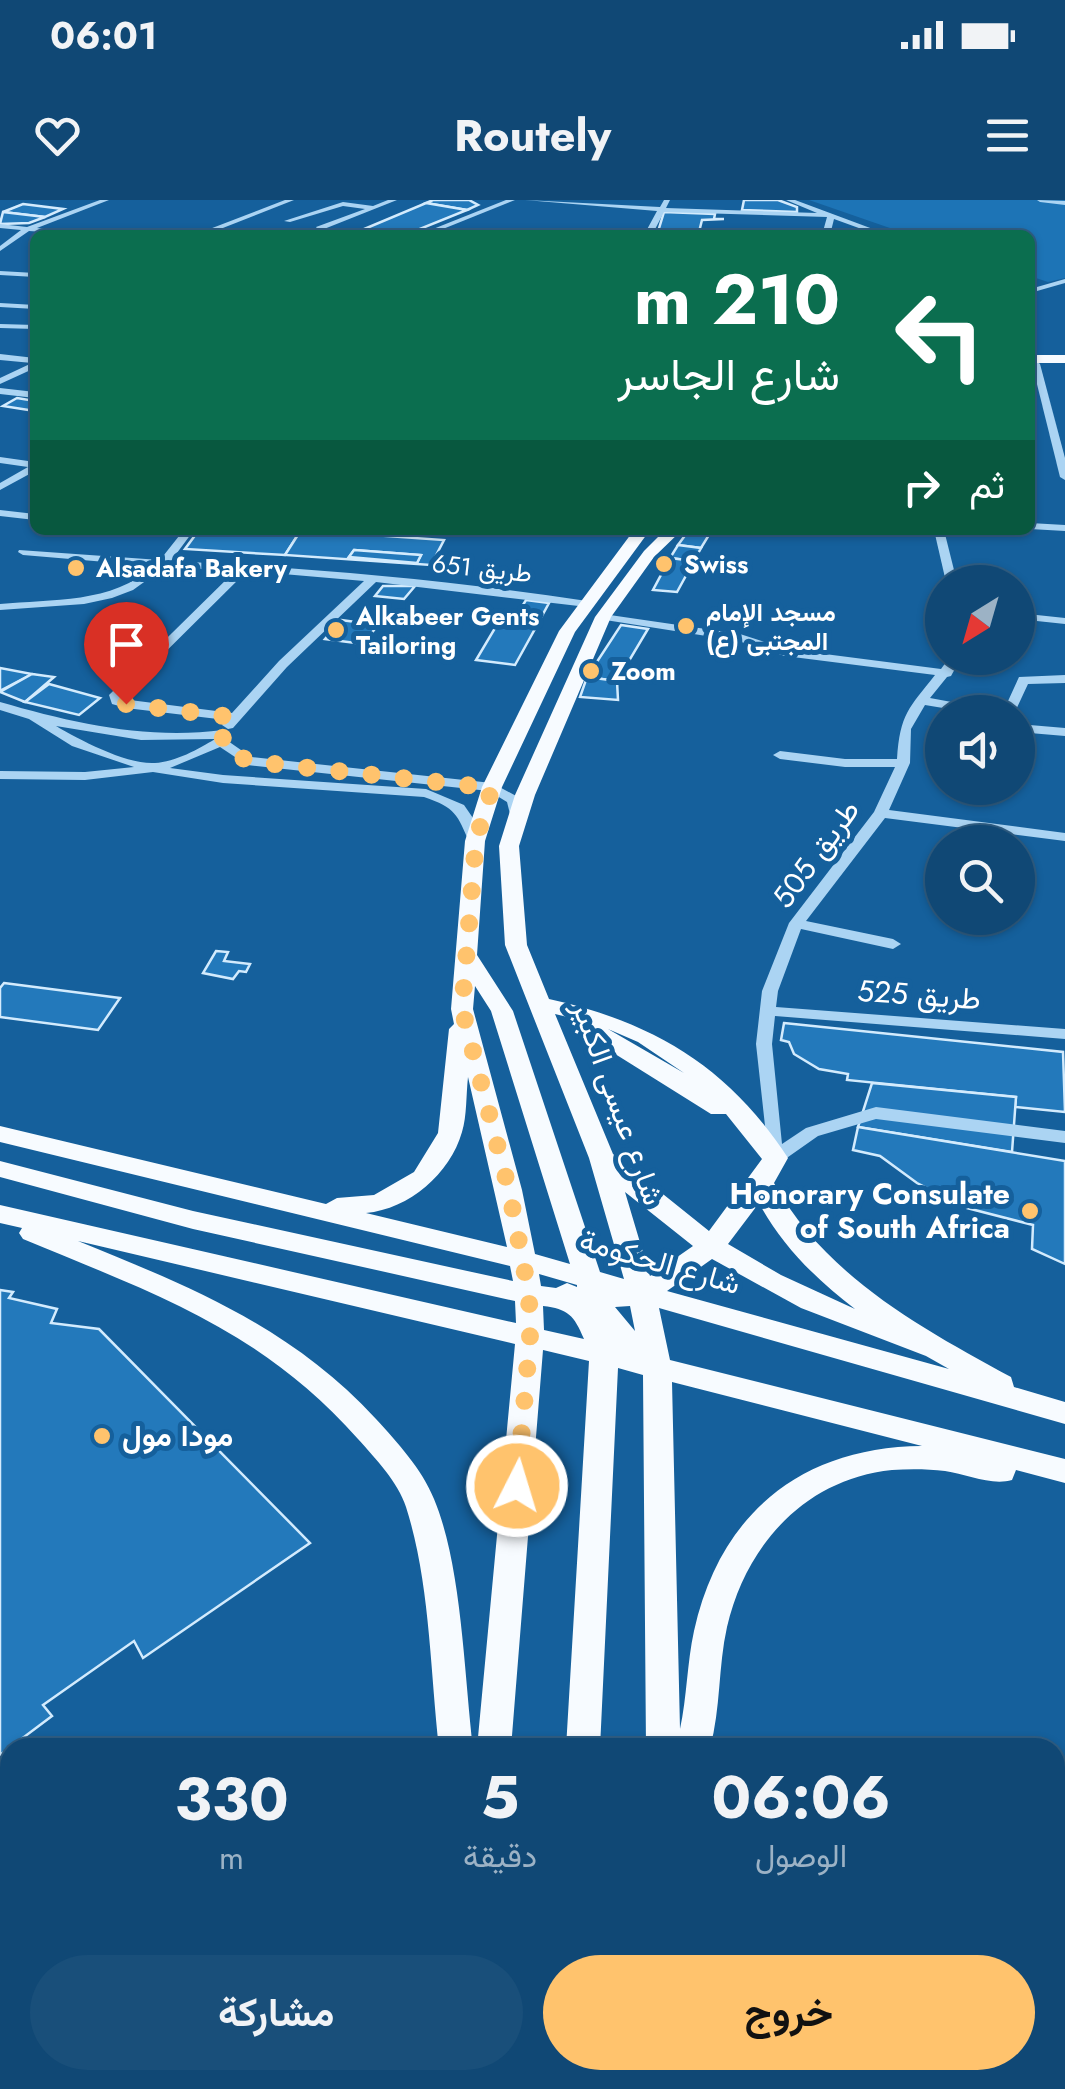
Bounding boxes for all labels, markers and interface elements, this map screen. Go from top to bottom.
text: 06:01 [50,8,157,63]
text: Routely [454,103,611,168]
icon: heart [30,108,85,163]
icon: menu [980,108,1035,163]
text: 210 m [634,249,840,350]
icon: left [875,270,1005,400]
text: شارع الجاسر [617,342,840,407]
text: ثم [969,457,1005,512]
icon: right [894,460,949,515]
street label: طريق 651 [430,545,534,591]
place label: Swiss [684,546,748,582]
place label: Alsadafa Bakery [95,550,288,586]
marker: Swiss [653,553,675,575]
marker: Alsadafa Bakery [65,557,87,579]
north arrow [925,565,1035,675]
map controls [925,565,1035,935]
place label: مسجد الإمام المجتبى (ع) [706,594,836,659]
place label: Alkabeer Gents Tailoring [355,598,539,663]
pin [84,602,169,705]
marker: مسجد الإمام المجتبى (ع) [675,615,697,637]
icon: arrive [99,617,154,672]
marker: Alkabeer Gents Tailoring [325,619,347,641]
place label: Zoom [611,653,676,689]
marker: Zoom [580,660,602,682]
button: sound [925,695,1035,805]
street label: طريق 505 [762,791,870,917]
button: search [925,825,1035,935]
street label: طريق 525 [856,969,982,1020]
street label: شارع عيسى الكبير [561,994,675,1211]
place label: Honorary Consulate of South Africa [730,1172,1010,1249]
marker: Honorary Consulate of South Africa [1019,1200,1041,1222]
street label: شارع الحكومة [575,1218,746,1305]
place label: مودا مول [122,1414,233,1457]
marker: مودا مول [91,1425,113,1447]
position arrow [465,1434,569,1538]
text: 5 [481,1754,519,1841]
text: 06:06 [712,1754,891,1841]
text: 330 [174,1756,289,1843]
text: دقيقة [463,1833,537,1879]
text: الوصول [755,1833,847,1879]
text: m [219,1835,244,1881]
button: مشاركة [30,1955,523,2070]
button: خروج [543,1955,1035,2070]

